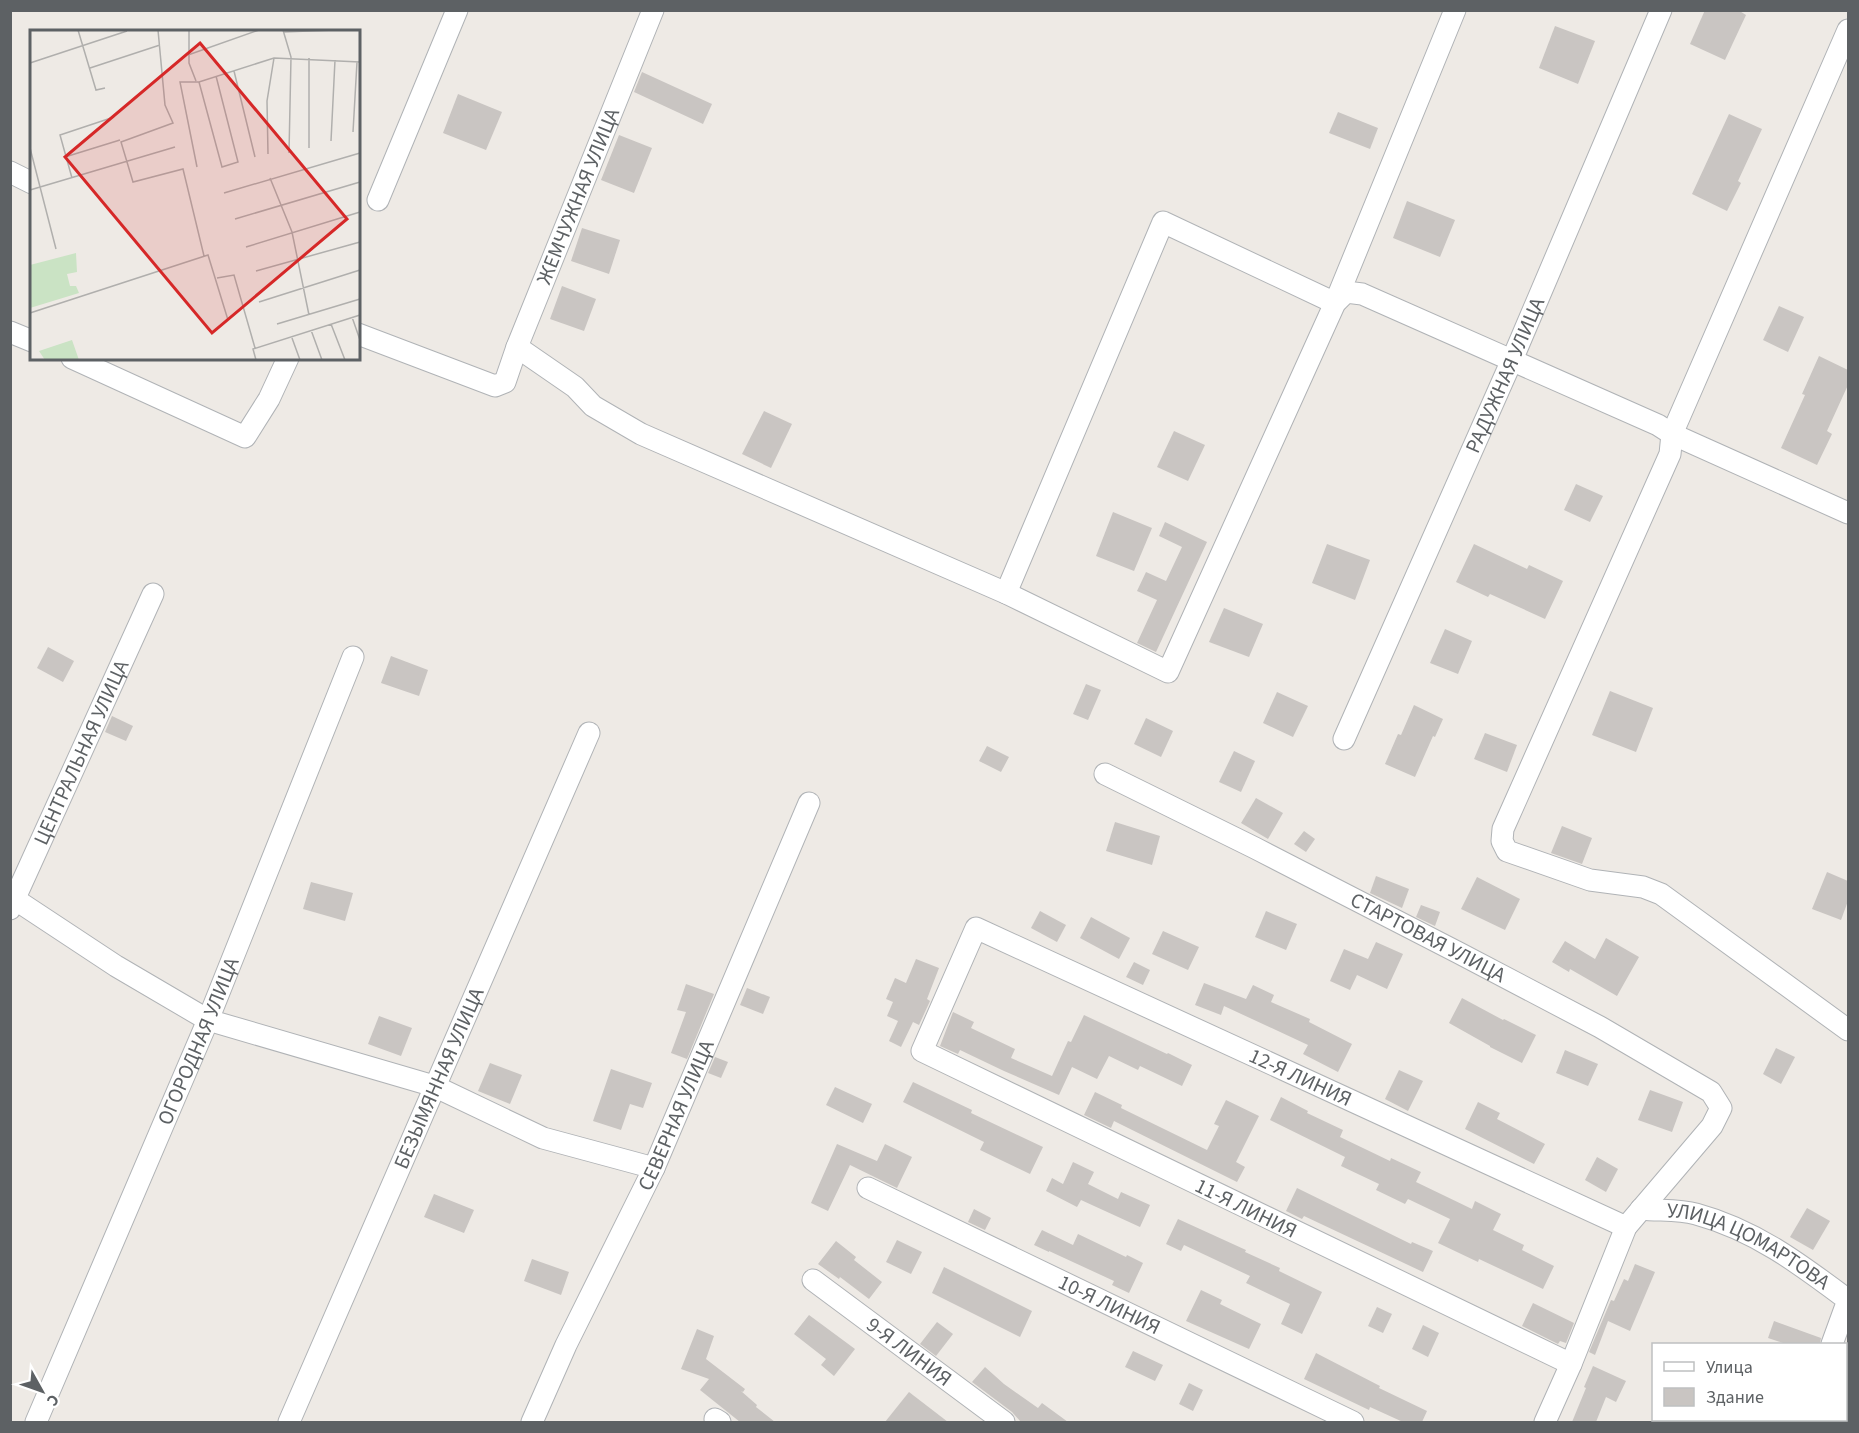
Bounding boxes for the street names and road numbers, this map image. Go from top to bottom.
street label: ЖЕМЧУЖНАЯ УЛИЦА [529,103,627,289]
street label: РАДУЖНАЯ УЛИЦА [1458,292,1552,458]
street label: ЦЕНТРАЛЬНАЯ УЛИЦА [26,654,136,850]
street label: СТАРТОВАЯ УЛИЦА [1345,885,1512,990]
street label: ОГОРОДНАЯ УЛИЦА [150,952,247,1130]
street label: БЕЗЫМЯННАЯ УЛИЦА [386,982,492,1174]
street label: СЕВЕРНАЯ УЛИЦА [630,1035,722,1196]
street label: 12-Я ЛИНИЯ [1244,1041,1357,1114]
street label: 11-Я ЛИНИЯ [1190,1170,1302,1246]
street label: УЛИЦА ЦОМАРТОВА [1666,1195,1837,1297]
street label: 10-Я ЛИНИЯ [1053,1267,1166,1342]
street label: 9-Я ЛИНИЯ [860,1310,958,1393]

